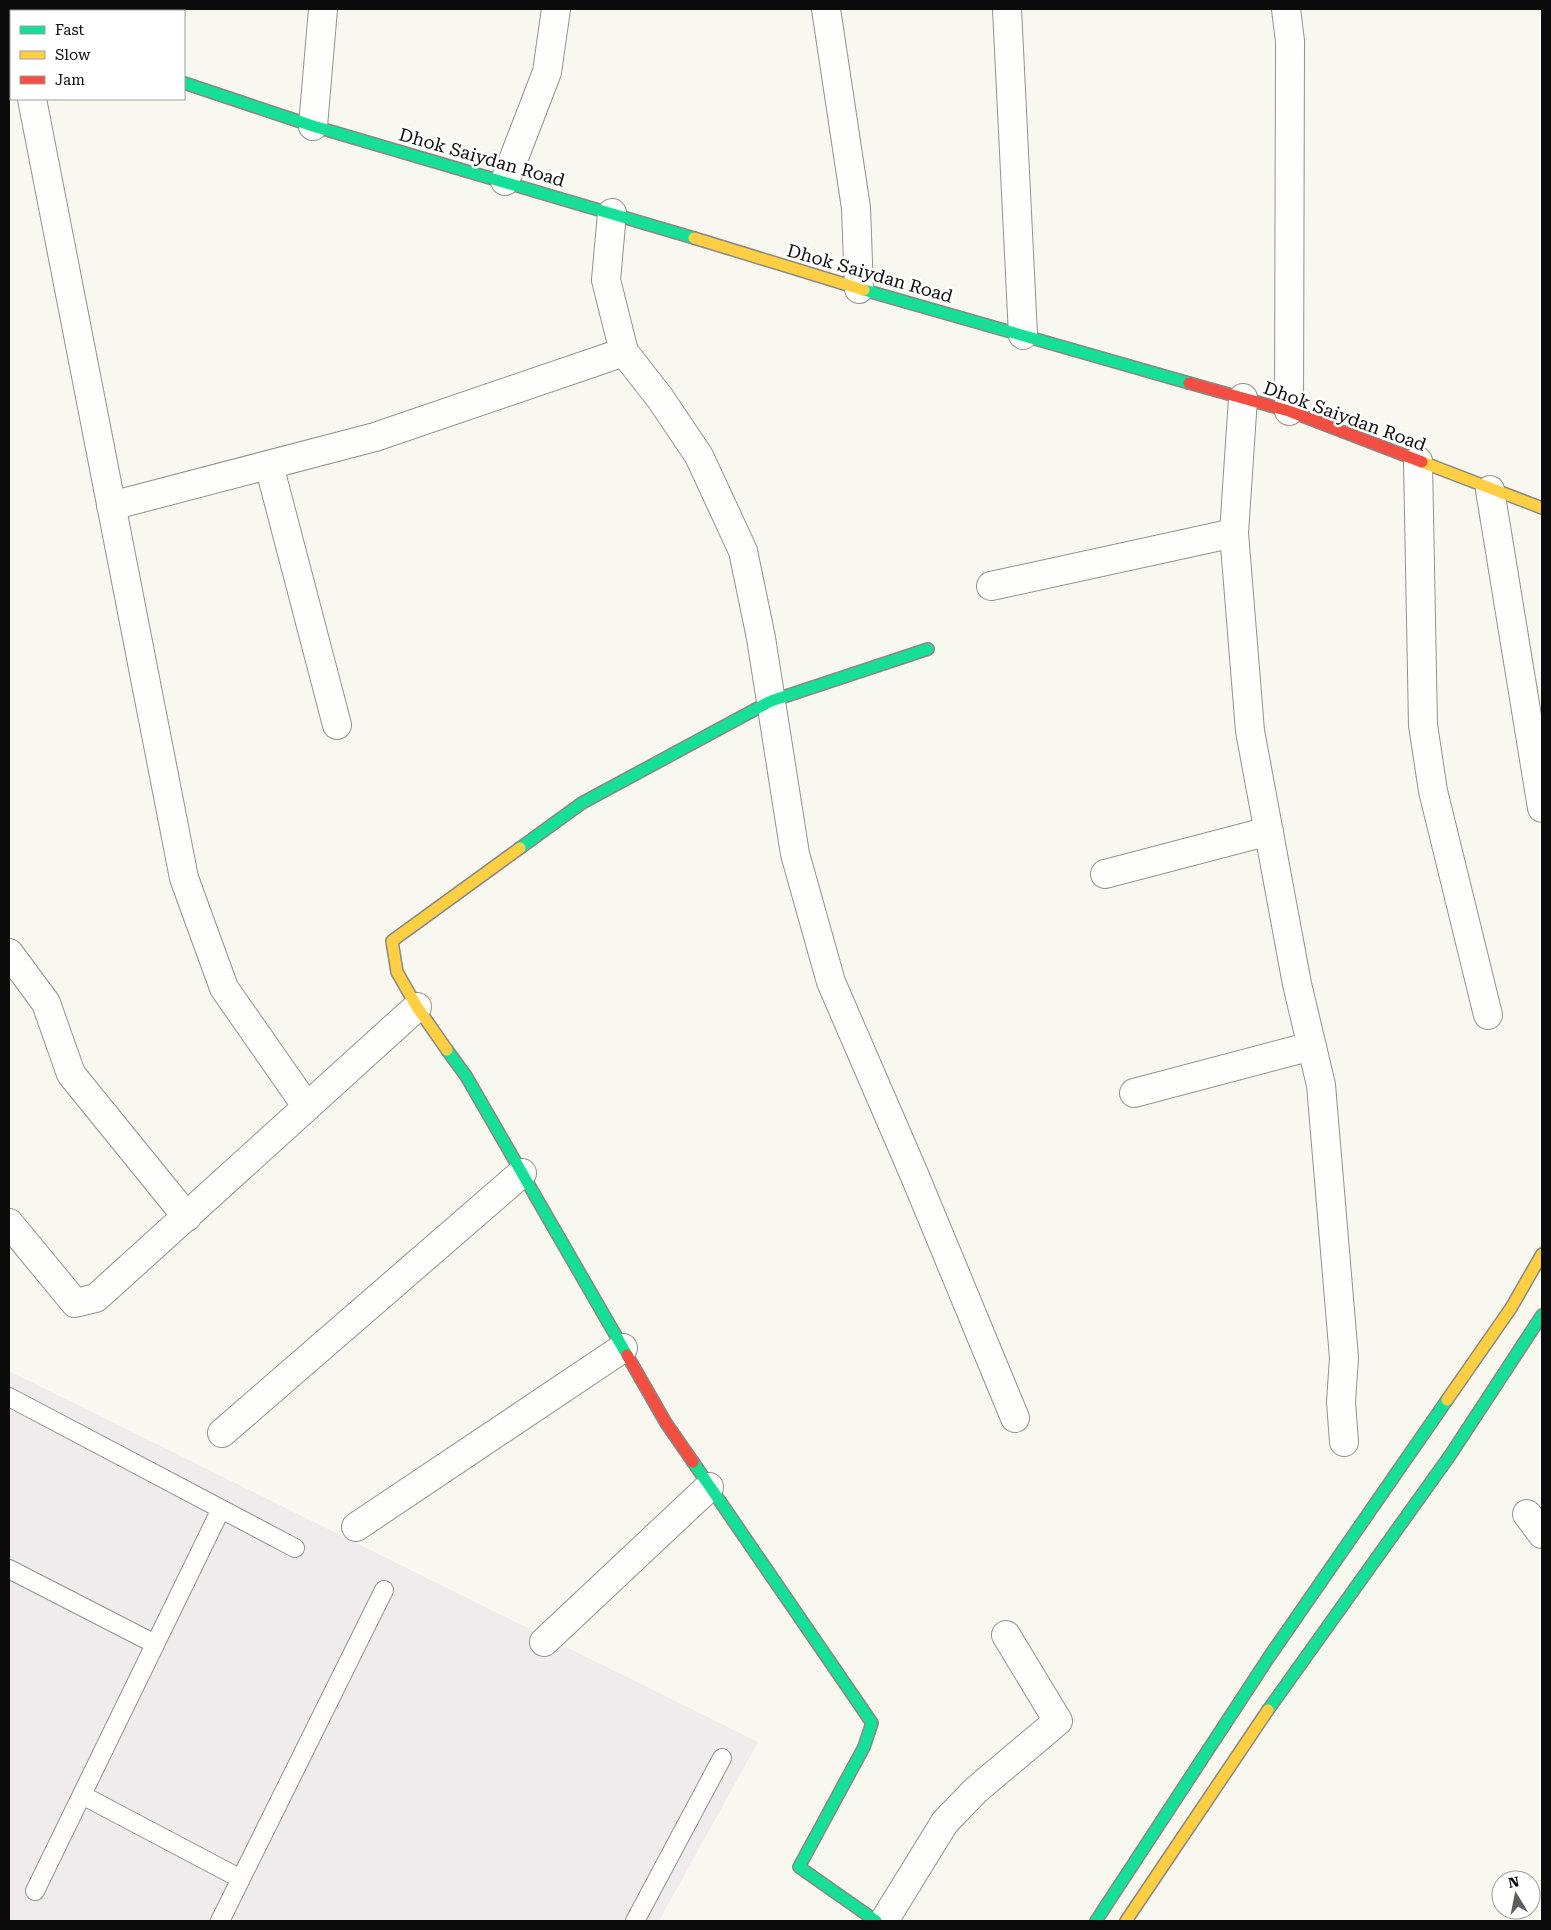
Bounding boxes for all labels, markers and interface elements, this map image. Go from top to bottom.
legend [10,10,185,100]
text: Fast [55,21,85,39]
text: Slow [55,46,91,64]
text: Jam [55,71,85,89]
street label: Dhok Saiydan Road [397,123,568,191]
street label: Dhok Saiydan Road [785,239,956,307]
street label: Dhok Saiydan Road [1261,377,1430,455]
north arrow [1491,1870,1541,1920]
text: N [1507,1873,1521,1891]

